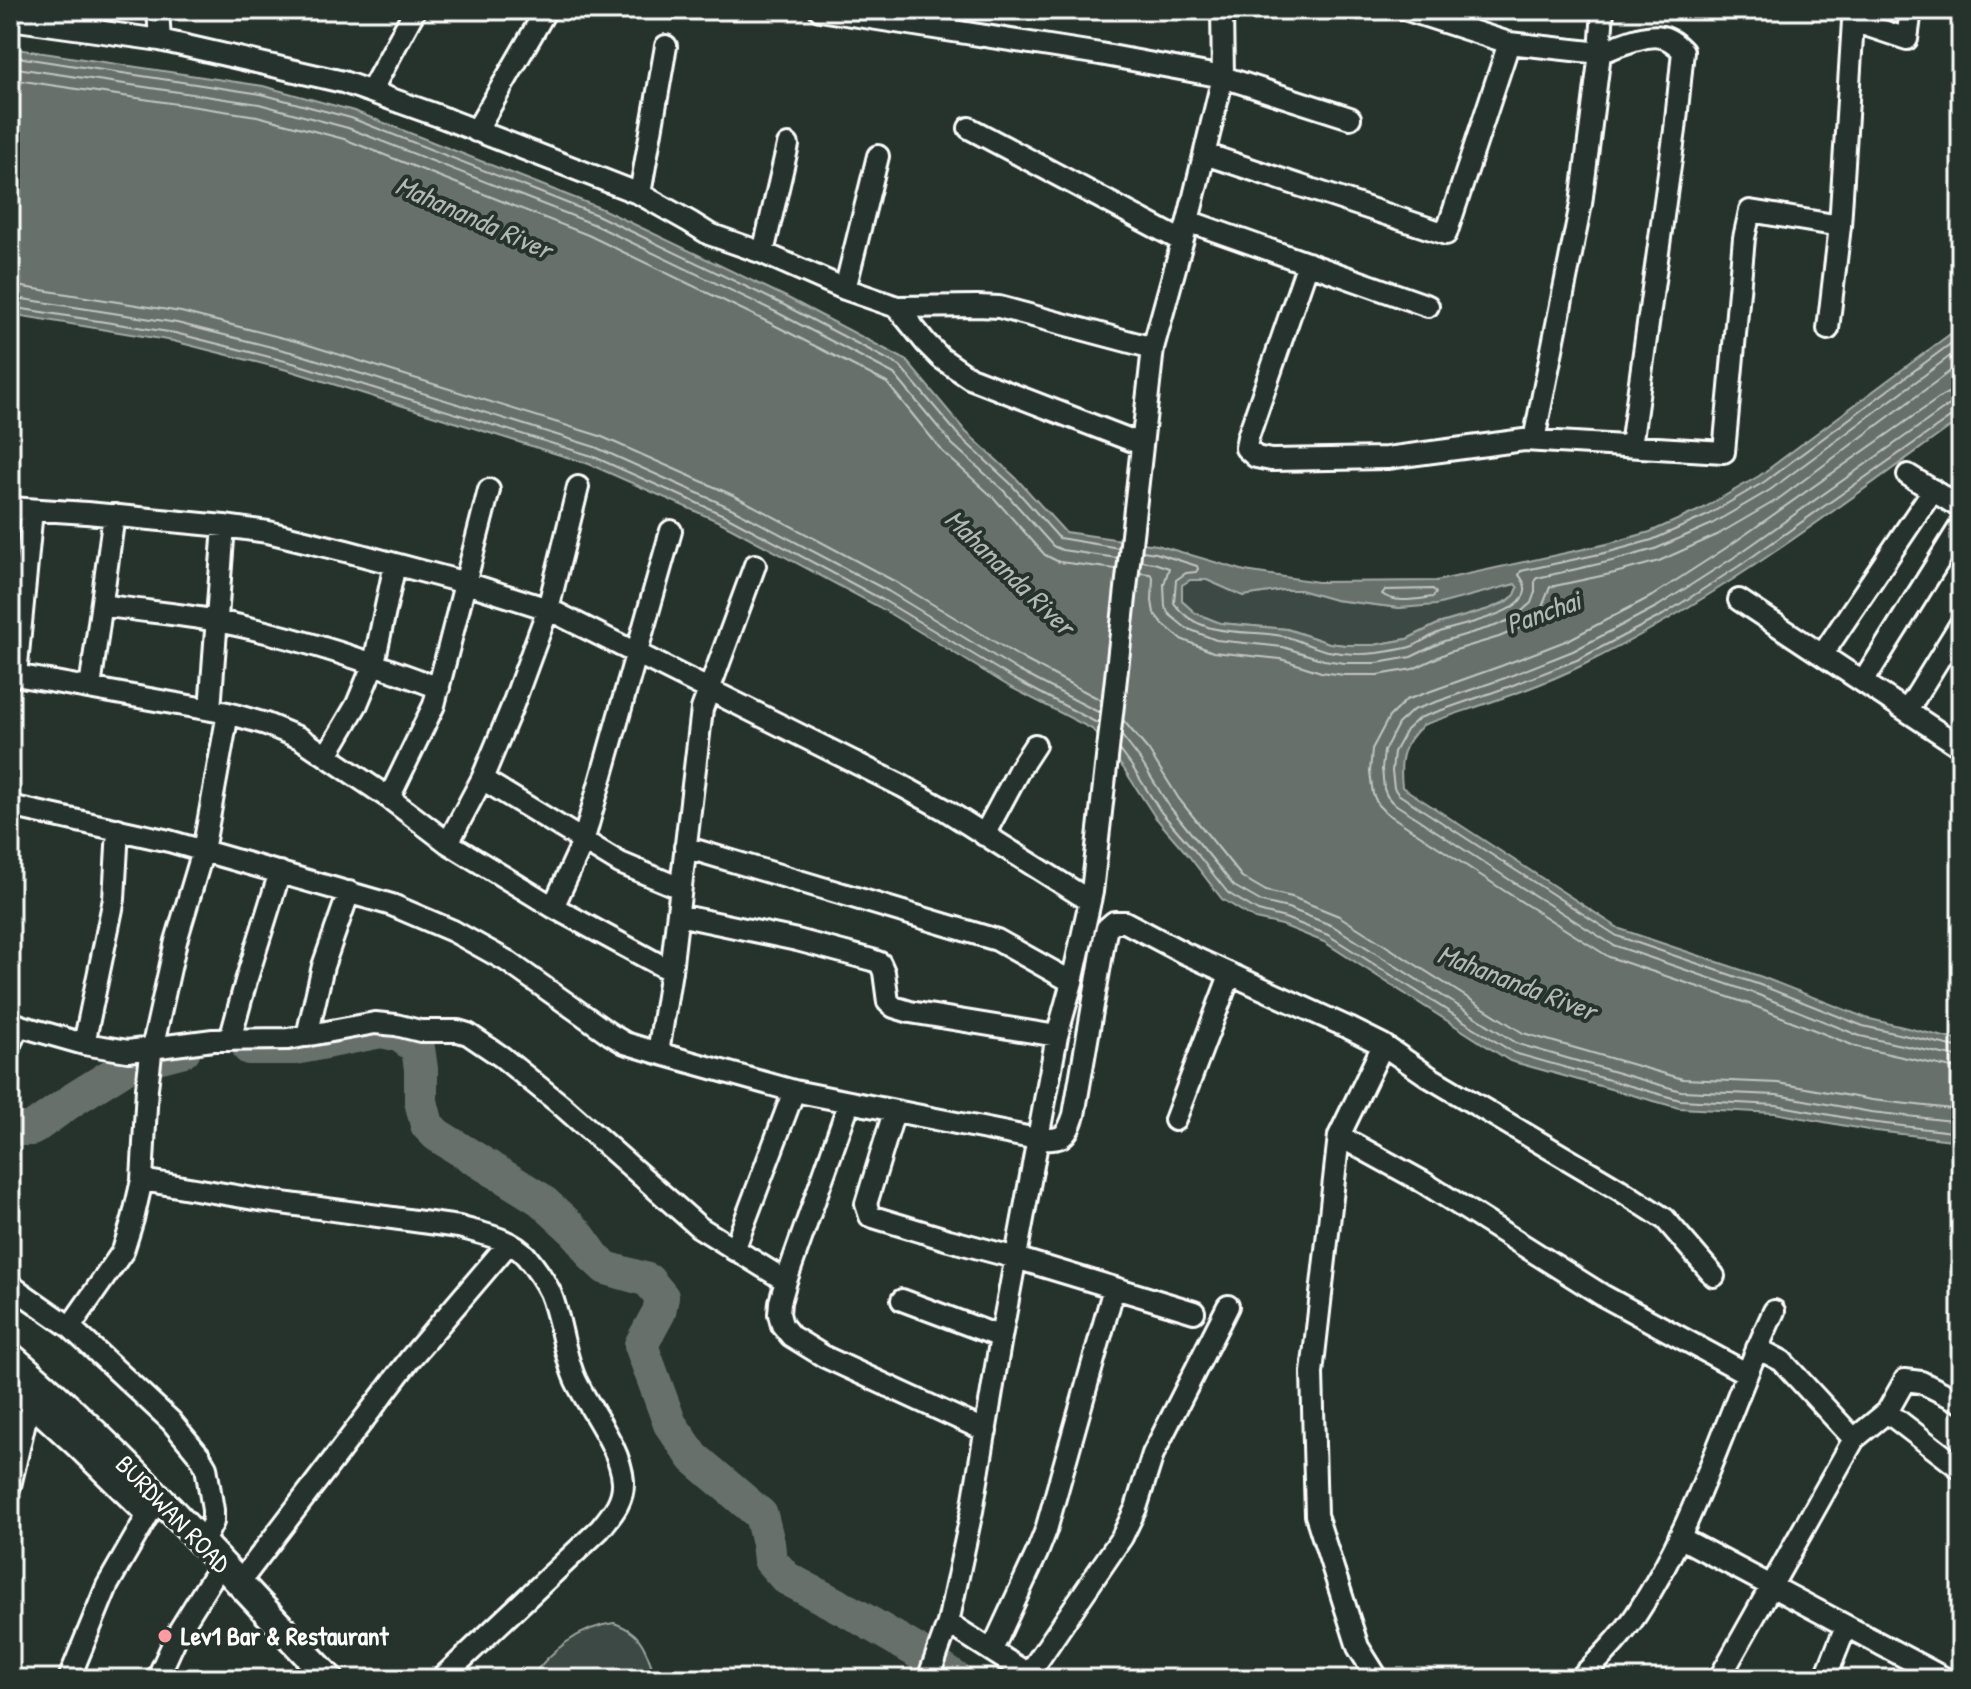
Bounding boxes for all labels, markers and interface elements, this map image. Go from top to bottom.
water label: Mahananda River [390,166,561,270]
water label: Mahananda River [937,500,1086,646]
water label: Panchai [1500,580,1588,643]
water label: Mahananda River [1432,934,1605,1031]
street label: BURDWAN ROAD [108,1447,239,1581]
place label: Lev1 Bar & Restaurant [181,1618,390,1653]
marker: Lev1 Bar & Restaurant [156,1627,174,1645]

